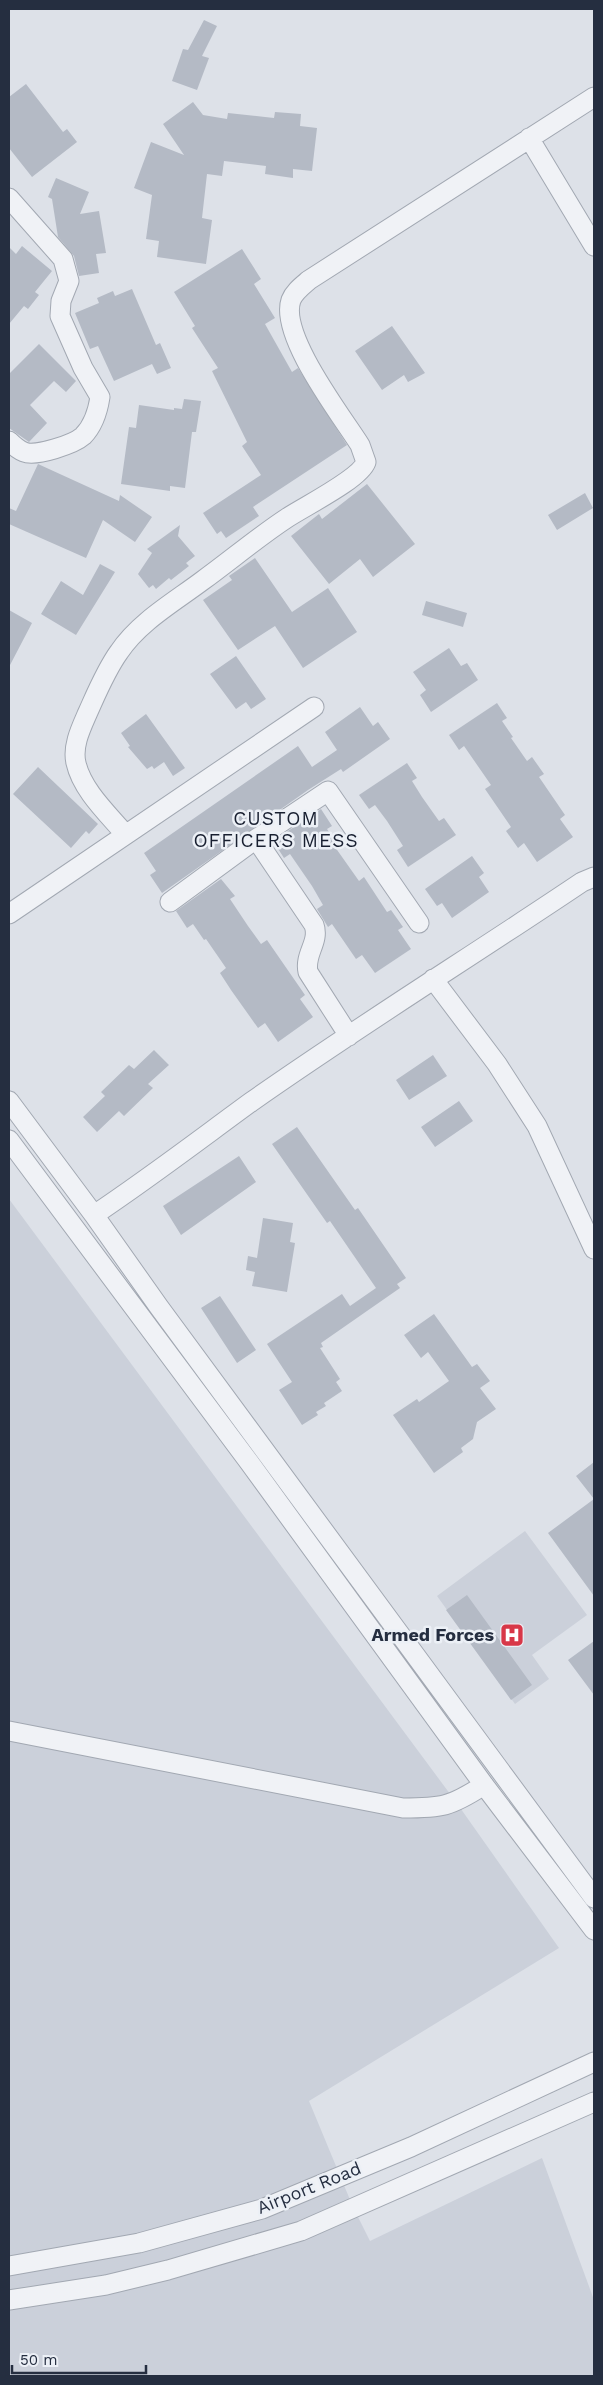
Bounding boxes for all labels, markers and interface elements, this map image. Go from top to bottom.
district label: CUSTOM OFFICERS MESS [193,807,359,852]
hospital icon: Armed Forces [499,1622,525,1648]
place label: Armed Forces [372,1624,494,1645]
street label: Airport Road [254,2157,364,2218]
scale bar [12,2342,146,2374]
text: 50 m [20,2351,57,2369]

